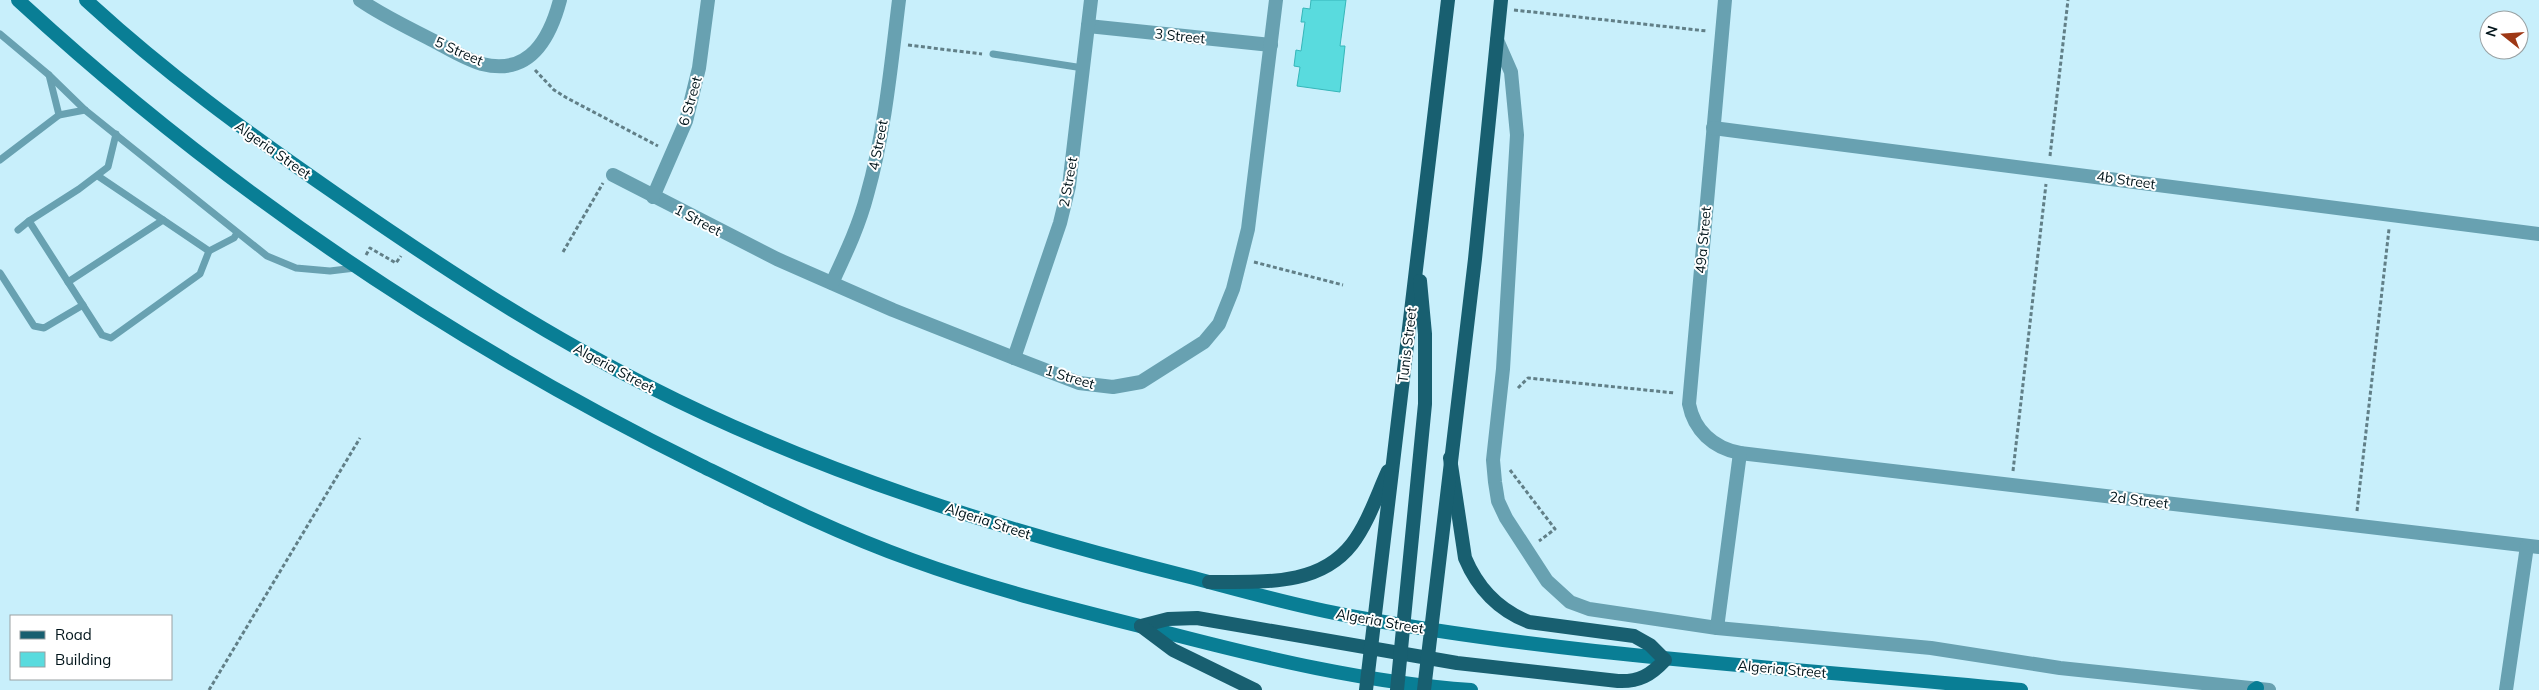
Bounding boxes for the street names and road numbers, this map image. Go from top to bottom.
street label: 3 Street [1154,24,1206,48]
street label: 5 Street [432,32,486,70]
street label: 6 Street [674,74,706,128]
street label: Algeria Street [231,117,315,183]
street label: 4 Street [864,118,892,172]
street label: 2 Street [1055,155,1081,209]
street label: 4b Street [2095,167,2157,193]
street label: 1 Street [671,200,725,240]
street label: 49a Street [1691,205,1715,274]
street label: Tunis Street [1393,306,1421,384]
street label: Algeria Street [571,339,658,397]
street label: 1 Street [1043,361,1097,393]
street label: 2d Street [2109,487,2170,513]
street label: Algeria Street [943,499,1033,543]
street label: Algeria Street [1335,604,1425,638]
street label: Algeria Street [1737,656,1827,682]

